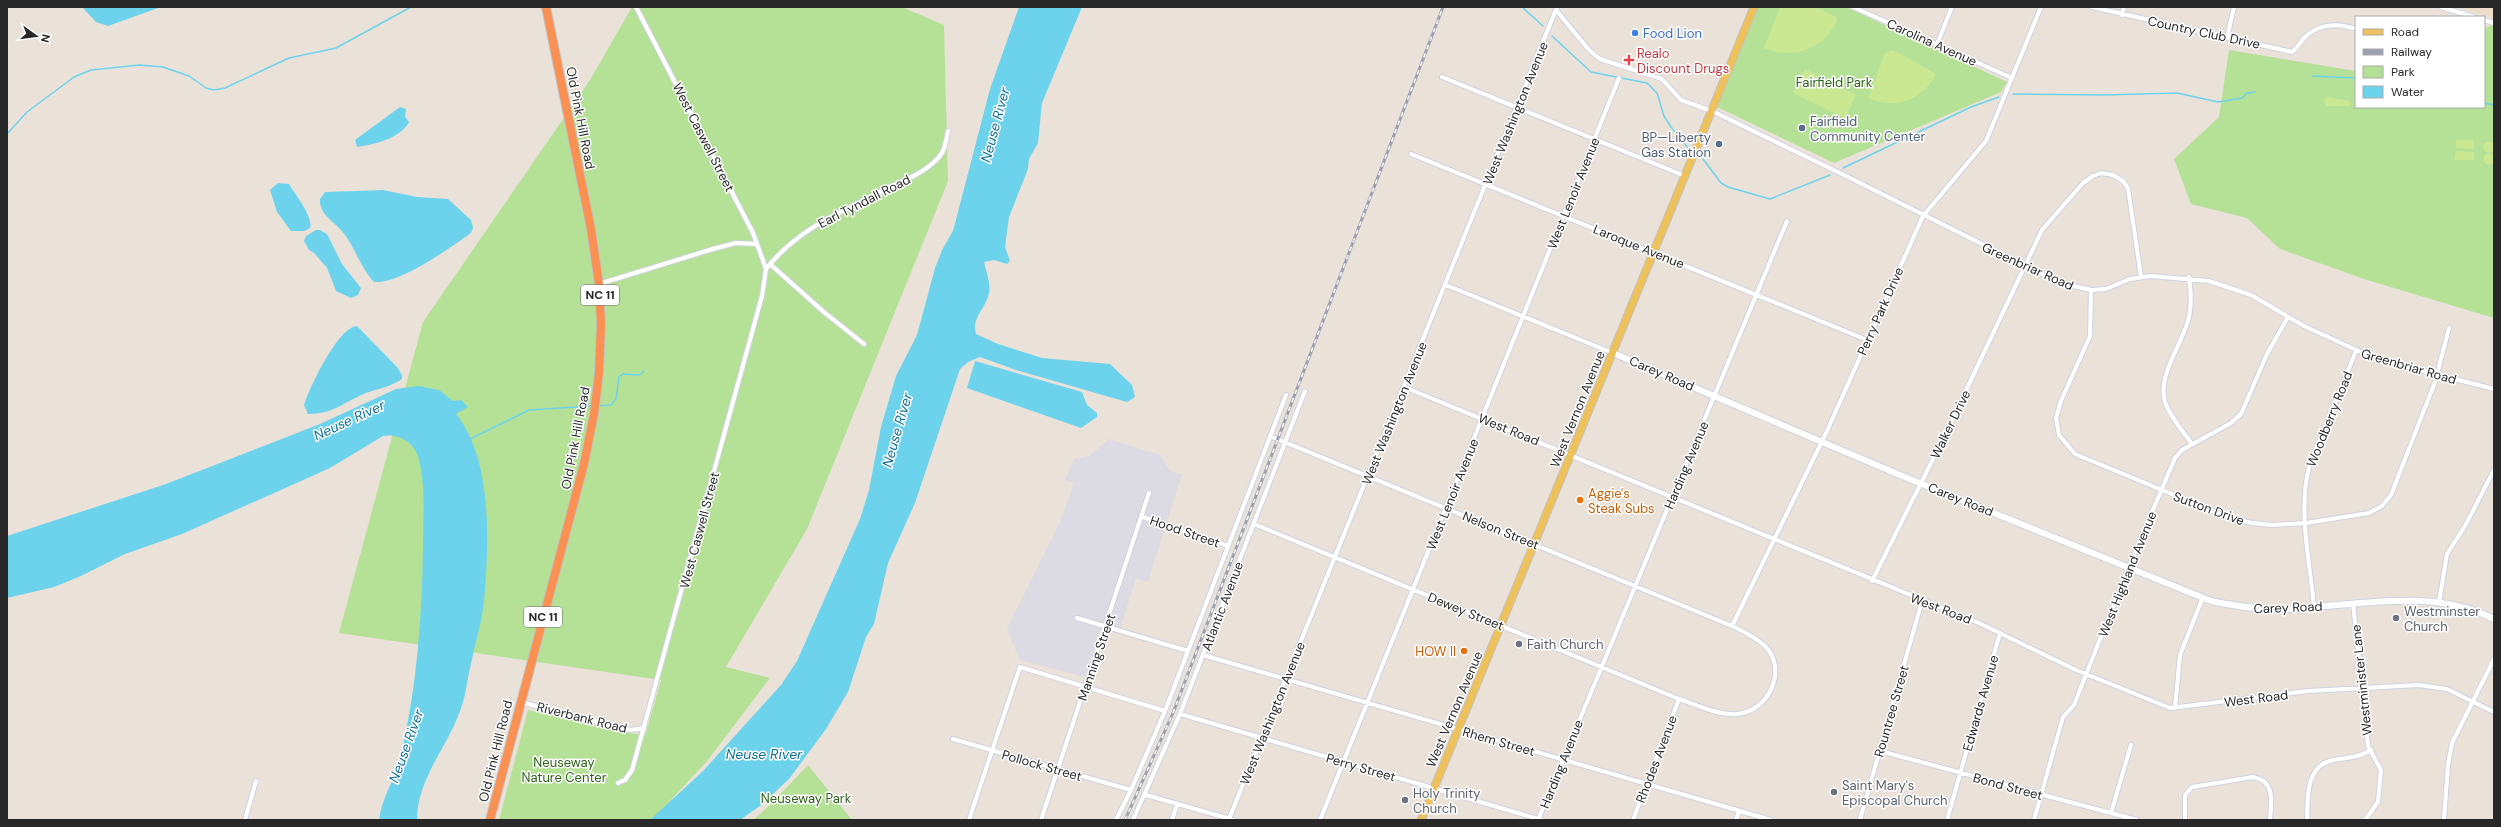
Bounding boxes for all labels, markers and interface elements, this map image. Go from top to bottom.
street label: Country Club Drive [2146,12,2262,53]
street label: Carolina Avenue [1884,15,1979,70]
north arrow [16,16,56,56]
legend [2355,16,2485,108]
text: Road [2391,24,2419,40]
place label: Food Lion [1643,25,1702,42]
marker: Food Lion [1630,28,1640,38]
text: N [38,33,53,44]
street label: West Washington Avenue [1479,39,1552,187]
text: Railway [2391,44,2432,60]
place label: Realo Discount Drugs [1637,45,1729,77]
marker: Realo Discount Drugs [1624,55,1634,65]
text: Park [2391,64,2415,80]
street label: Old Pink Hill Road [562,65,599,171]
park label: Fairfield Park [1796,74,1873,91]
street label: West Caswell Street [669,80,738,195]
text: Water [2391,84,2425,100]
water label: Neuse River [976,85,1014,164]
place label: Fairfield Community Center [1810,113,1925,145]
marker: Fairfield Community Center [1797,123,1807,133]
place label: BP—Liberty Gas Station [1641,129,1711,161]
street label: West Lenoir Avenue [1543,135,1604,251]
marker: BP—Liberty Gas Station [1714,139,1724,149]
street label: Earl Tyndall Road [815,171,913,232]
street label: Laroque Avenue [1591,220,1687,272]
street label: Greenbriar Road [1979,239,2076,294]
street label: Perry Park Drive [1853,264,1907,358]
road number: NC 11 [581,285,619,305]
street label: West Washington Avenue [1358,339,1431,487]
street label: Greenbriar Road [2359,345,2458,388]
street label: West Vernon Avenue [1546,348,1609,470]
street label: Carey Road [1627,352,1697,395]
street label: Woodberry Road [2303,369,2356,469]
street label: Old Pink Hill Road [557,385,594,491]
street label: Walker Drive [1926,387,1974,461]
water label: Neuse River [878,390,916,469]
water label: Neuse River [310,395,388,444]
street label: West Road [1476,410,1542,449]
street label: Harding Avenue [1660,419,1713,512]
street label: West Lenoir Avenue [1422,436,1483,552]
street label: West Caswell Street [676,470,723,590]
street label: Carey Road [1926,479,1996,520]
place label: Aggie's Steak Subs [1588,485,1655,517]
street label: Sutton Drive [2171,488,2247,529]
marker: Aggie's Steak Subs [1575,495,1585,505]
street label: Nelson Street [1460,507,1542,554]
street label: West Highland Avenue [2094,509,2160,640]
street label: Hood Street [1148,512,1222,551]
street label: Atlantic Avenue [1198,559,1247,653]
street label: Dewey Street [1425,589,1506,634]
street label: West Road [1908,589,1974,628]
street label: Carey Road [2253,598,2323,617]
place label: Westminster Church [2404,603,2480,635]
road number: NC 11 [524,607,562,627]
street label: Manning Street [1074,611,1119,703]
marker: Westminster Church [2391,613,2401,623]
street label: Westminister Lane [2347,624,2376,736]
place label: Faith Church [1527,636,1603,653]
street label: West Washington Avenue [1236,639,1309,787]
marker: Faith Church [1514,639,1524,649]
place label: HOW II [1415,643,1456,660]
marker: HOW II [1459,646,1469,656]
street label: West Vernon Avenue [1422,649,1487,770]
street label: Edwards Avenue [1959,653,2002,753]
street label: Rountree Street [1870,663,1913,759]
street label: West Road [2223,686,2289,711]
street label: Riverbank Road [535,698,629,737]
street label: Old Pink Hill Road [475,699,516,804]
water label: Neuse River [384,706,428,785]
street label: Rhodes Avenue [1632,713,1681,805]
street label: Harding Avenue [1536,717,1587,811]
street label: Rhem Street [1461,723,1537,760]
water label: Neuse River [726,745,803,763]
street label: Pollock Street [1000,746,1084,785]
street label: Perry Street [1324,749,1398,786]
park label: Neuseway Nature Center [521,754,607,786]
street label: Bond Street [1971,769,2045,804]
place label: Saint Mary's Episcopal Church [1842,777,1948,809]
place label: Holy Trinity Church [1413,785,1481,817]
marker: Saint Mary's Episcopal Church [1829,787,1839,797]
park label: Neuseway Park [761,790,852,807]
marker: Holy Trinity Church [1400,795,1410,805]

